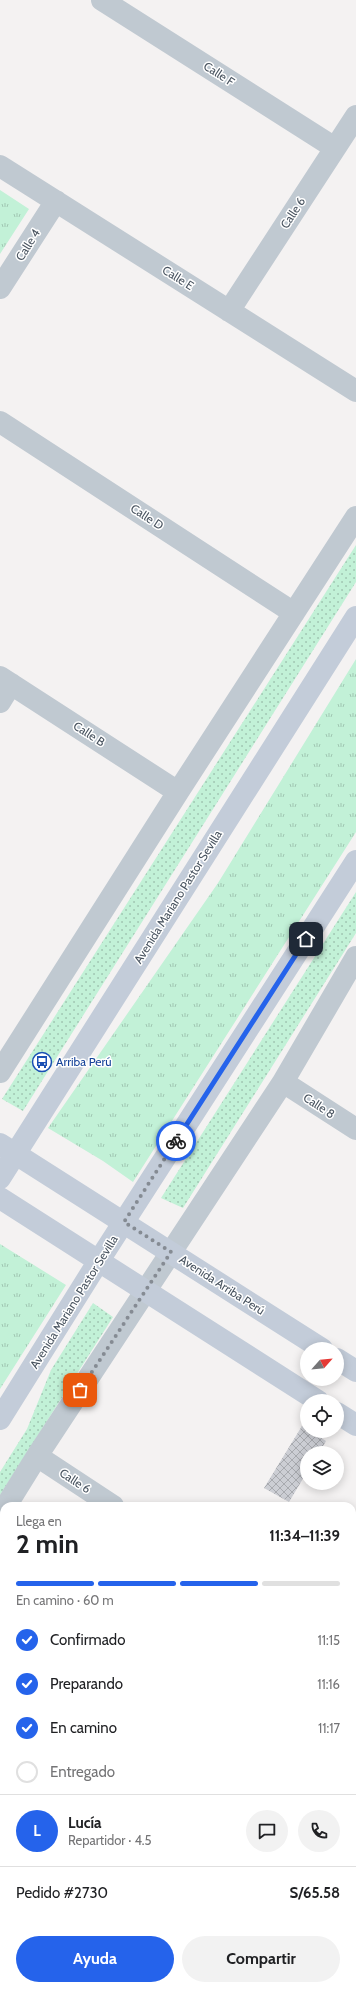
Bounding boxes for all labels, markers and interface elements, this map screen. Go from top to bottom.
street label: Calle F [201,58,238,89]
street label: Calle 6 [277,194,308,231]
street label: Calle 4 [12,226,43,263]
street label: Calle E [160,262,197,293]
street label: Calle D [128,500,167,533]
street label: Calle B [71,718,108,749]
street label: Avenida Mariano Pastor Sevilla [130,827,225,966]
pin [289,922,323,956]
icon: home [295,928,317,950]
bus stop icon: Arriba Perú [31,1051,53,1073]
place label: Arriba Perú [56,1054,112,1069]
street label: Calle 8 [301,1090,338,1121]
courier [156,1121,196,1161]
icon: bike [165,1130,187,1152]
street label: Avenida Mariano Pastor Sevilla [26,1232,121,1371]
street label: Avenida Arriba Perú [177,1251,268,1318]
north arrow [300,1342,344,1386]
map controls [300,1342,344,1490]
pin [63,1373,97,1407]
icon: bag [69,1379,91,1401]
button: locate [300,1394,344,1438]
button: layers [300,1446,344,1490]
street label: Calle 6 [57,1465,94,1496]
text: Llega en [16,1513,62,1529]
text: 11:34–11:39 [269,1527,340,1545]
text: 2 min [16,1528,79,1560]
text: En camino · 60 m [16,1592,114,1608]
icon: check [16,1629,38,1651]
text: Confirmado [50,1631,125,1649]
text: 11:15 [318,1632,340,1648]
icon: check [16,1673,38,1695]
text: Preparando [50,1675,123,1693]
text: 11:16 [317,1676,340,1692]
icon: check [16,1717,38,1739]
text: En camino [50,1719,117,1737]
text: 11:17 [318,1720,340,1736]
text: Entregado [50,1763,115,1781]
button: chat [246,1810,288,1852]
button: phone [298,1810,340,1852]
text: Lucía [68,1814,102,1832]
text: L [33,1822,41,1840]
text: Repartidor · 4.5 [68,1832,151,1848]
text: Pedido #2730 [16,1884,108,1902]
text: S/65.58 [289,1884,340,1902]
button: Ayuda [16,1936,174,1982]
button: Compartir [182,1936,340,1982]

